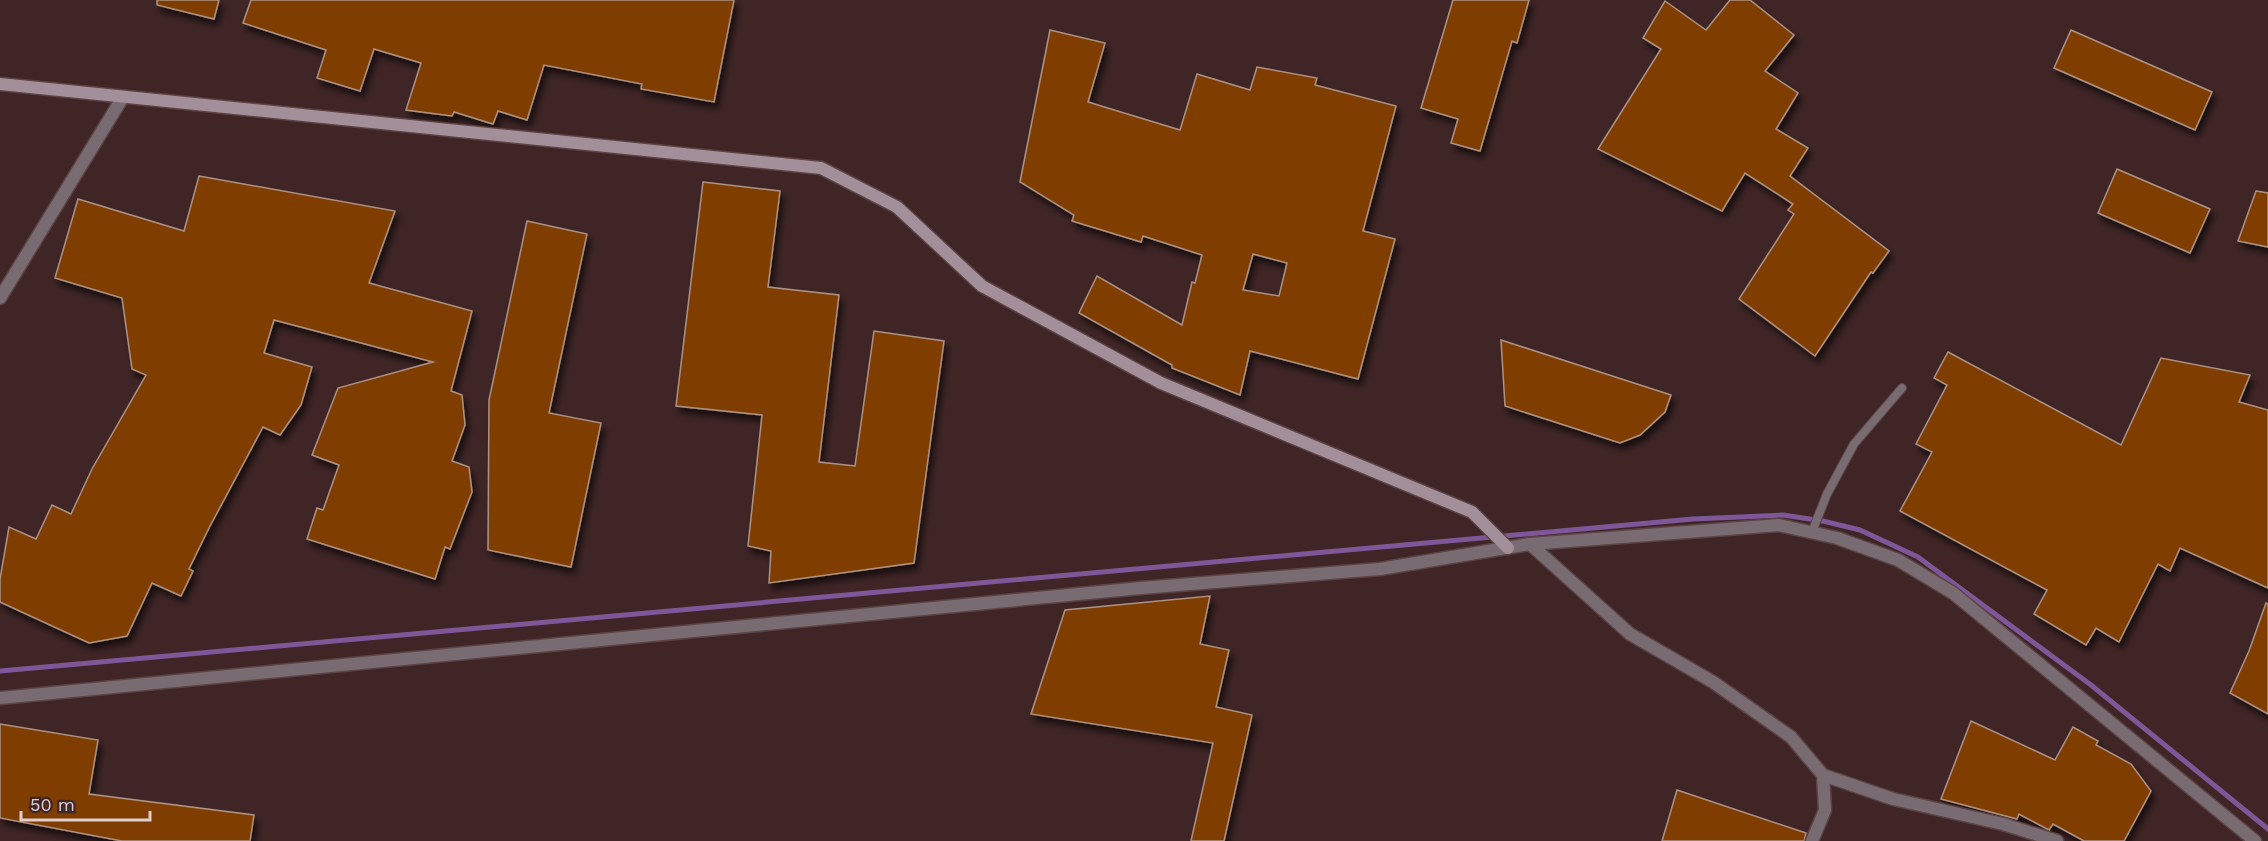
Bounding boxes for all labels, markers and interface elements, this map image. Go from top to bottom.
scale bar [21,784,150,822]
text: 50 m [30,794,75,815]

